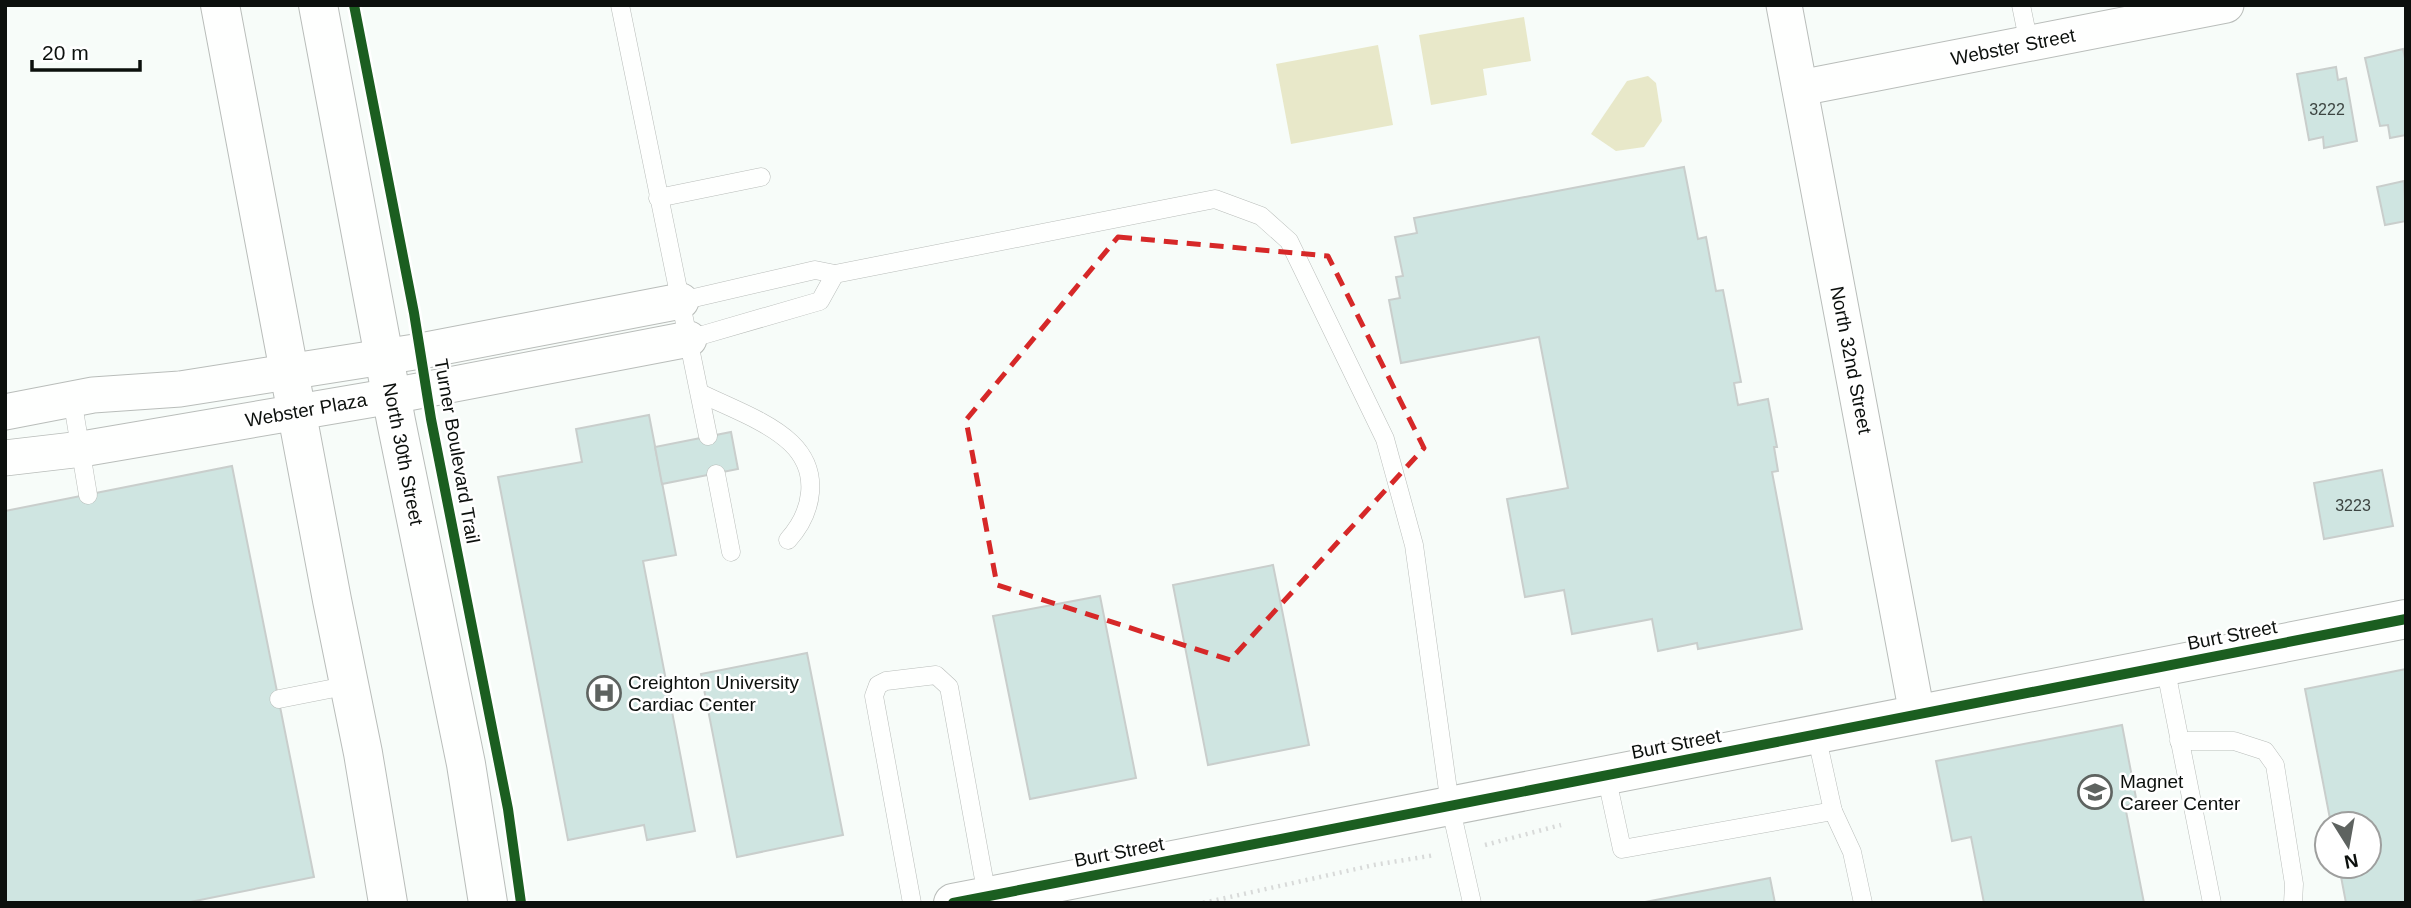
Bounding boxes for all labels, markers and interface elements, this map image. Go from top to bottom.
street label: Webster Street [1949,25,2078,69]
scale bar [32,28,140,72]
text: 20 m [42,41,89,64]
house number: 3222 [2309,101,2345,118]
street label: North 32nd Street [1826,284,1876,436]
street label: Turner Boulevard Trail [430,357,484,545]
street label: North 30th Street [379,381,427,528]
street label: Webster Plaza [244,389,369,431]
house number: 3223 [2335,497,2371,514]
street label: Burt Street [2185,616,2279,654]
place label: Creighton University Cardiac Center [628,672,800,715]
hospital icon: Creighton University Cardiac Center [585,674,623,712]
street label: Burt Street [1629,725,1723,763]
place label: Magnet Career Center [2120,771,2241,814]
school or university icon: Magnet Career Center [2076,773,2114,811]
north arrow [2313,810,2383,880]
street label: Burt Street [1072,833,1166,871]
text: N [2342,850,2360,873]

